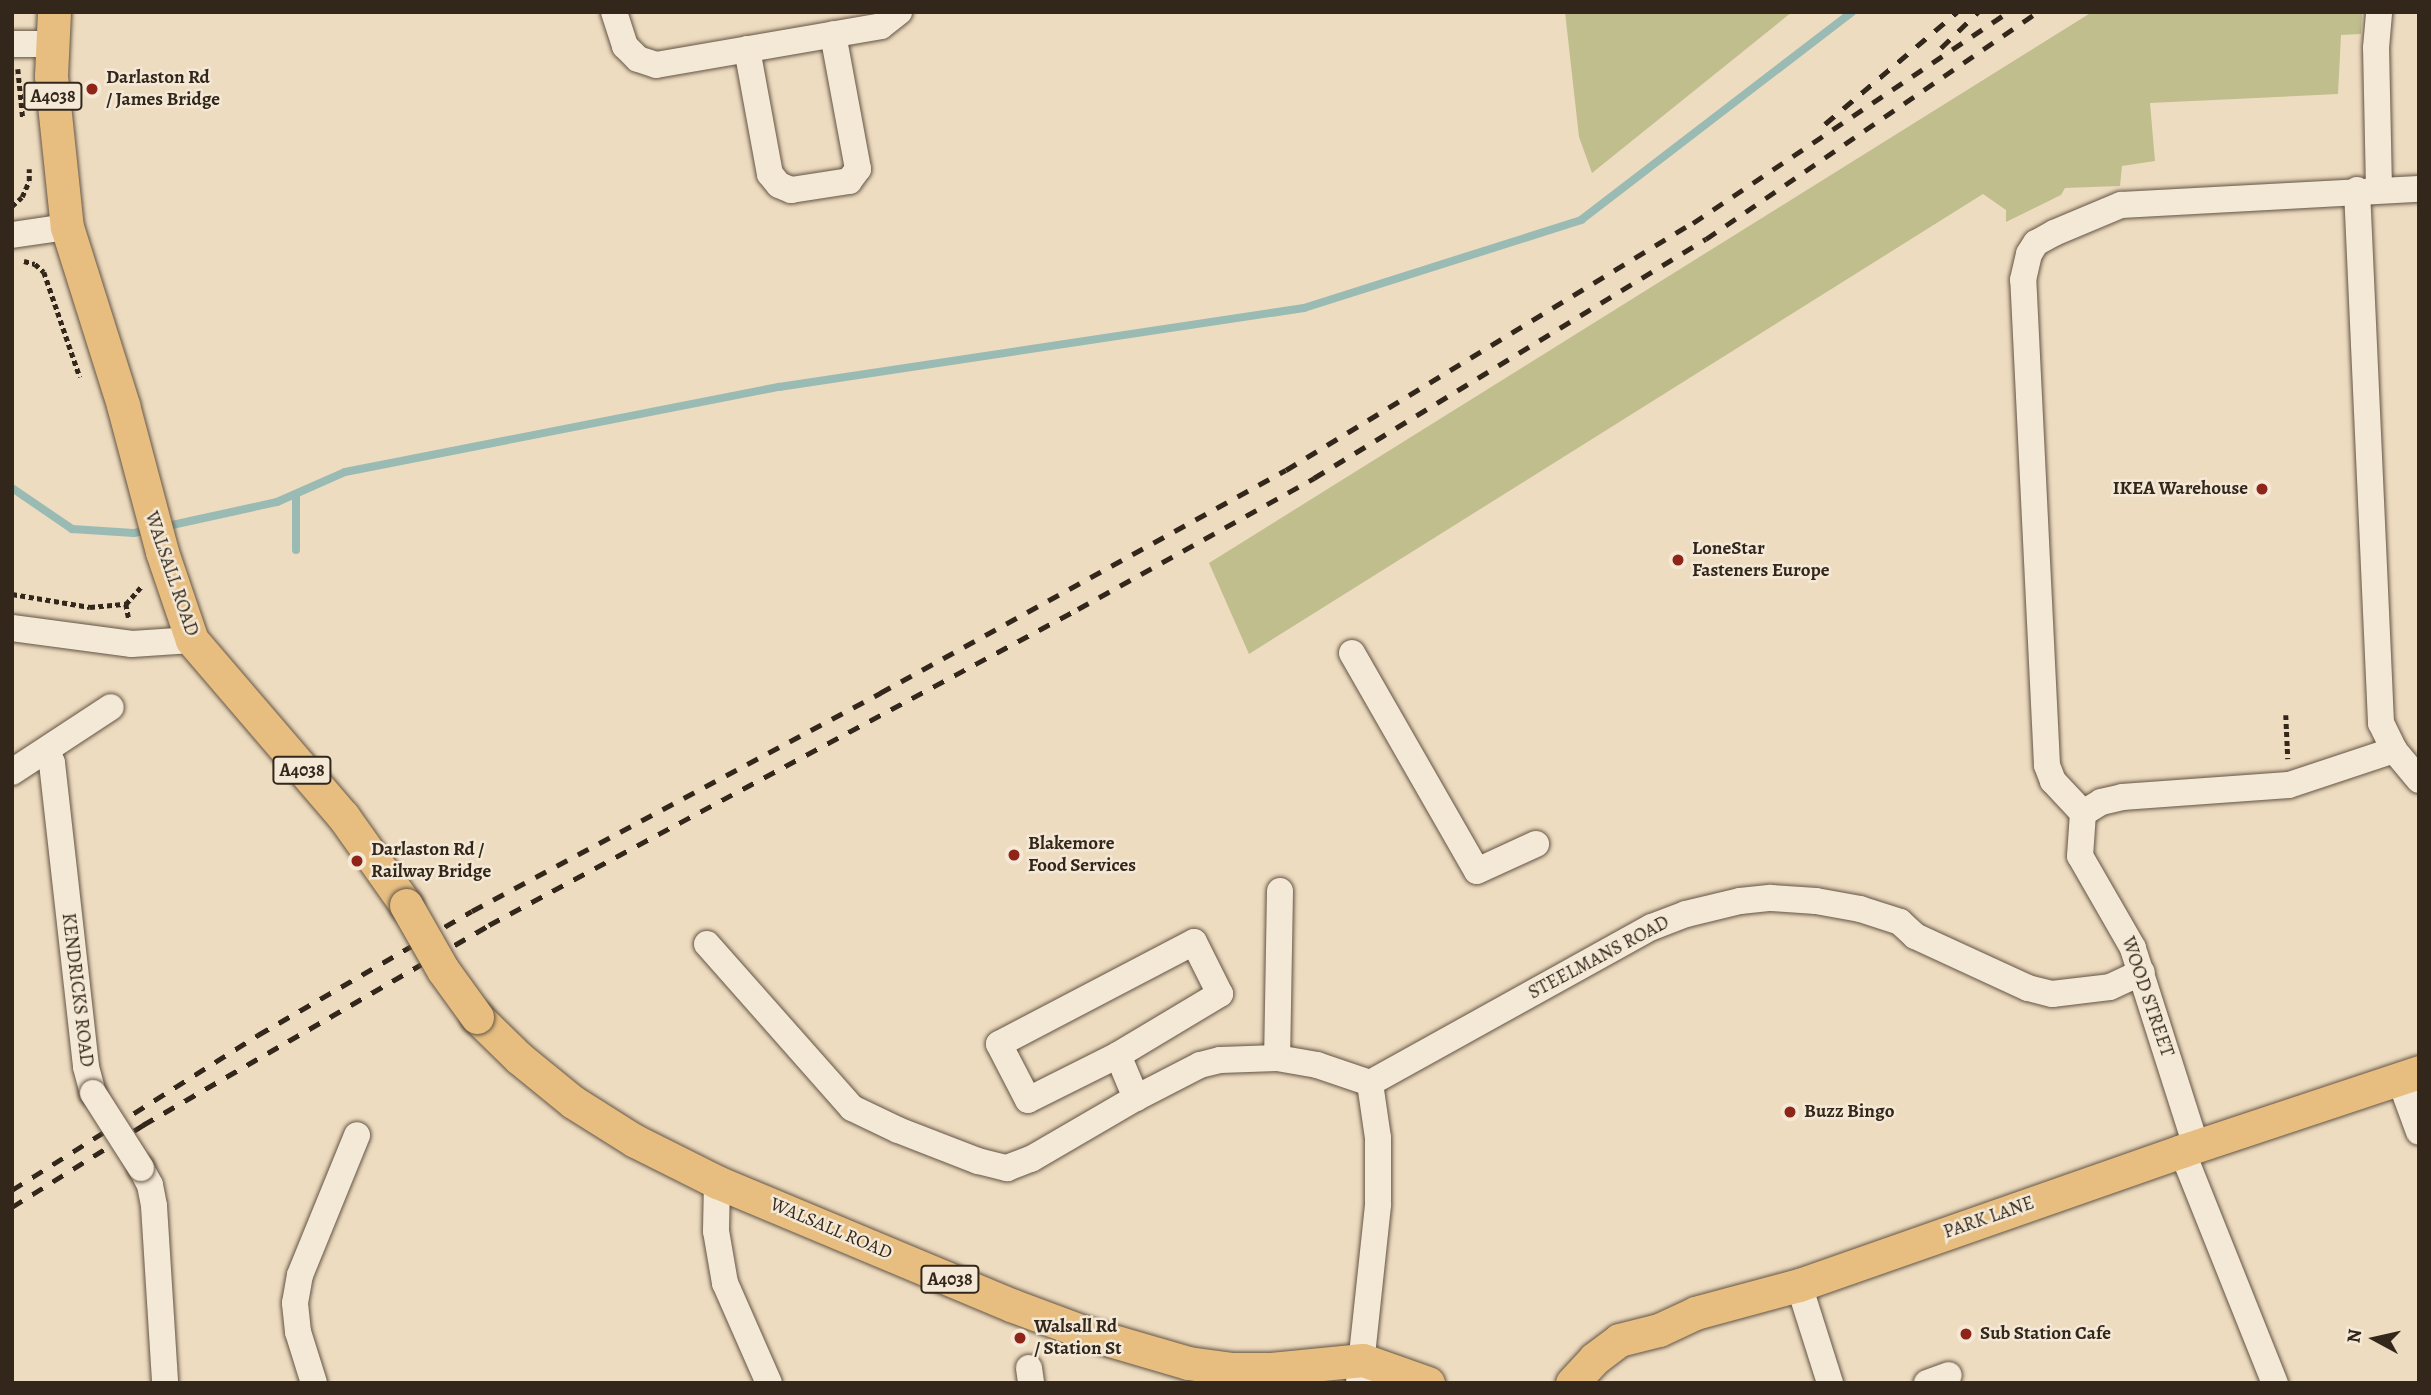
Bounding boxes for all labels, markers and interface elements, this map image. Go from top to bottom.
place label: Darlaston Rd / James Bridge [106,67,220,111]
marker: Darlaston Rd / James Bridge [84,81,100,97]
road number: A4038 [23,82,83,110]
place label: IKEA Warehouse [2113,478,2248,500]
marker: IKEA Warehouse [2254,481,2270,497]
street label: WALSALL ROAD [139,509,203,639]
place label: LoneStar Fasteners Europe [1692,538,1829,582]
marker: LoneStar Fasteners Europe [1670,552,1686,568]
road number: A4038 [272,756,332,784]
place label: Blakemore Food Services [1028,833,1136,877]
place label: Darlaston Rd / Railway Bridge [371,839,491,883]
marker: Blakemore Food Services [1006,847,1022,863]
marker: Darlaston Rd / Railway Bridge [349,853,365,869]
street label: STEELMANS ROAD [1525,911,1673,1005]
street label: KENDRICKS ROAD [56,912,98,1068]
street label: WOOD STREET [2116,934,2178,1060]
place label: Buzz Bingo [1804,1101,1894,1123]
marker: Buzz Bingo [1782,1104,1798,1120]
street label: PARK LANE [1941,1192,2037,1244]
street label: WALSALL ROAD [767,1193,895,1265]
road number: A4038 [920,1264,980,1294]
north arrow [2340,1304,2410,1374]
place label: Walsall Rd / Station St [1034,1316,1121,1360]
place label: Sub Station Cafe [1980,1323,2111,1345]
marker: Sub Station Cafe [1958,1326,1974,1342]
text: N [2340,1327,2368,1345]
marker: Walsall Rd / Station St [1012,1330,1028,1346]

